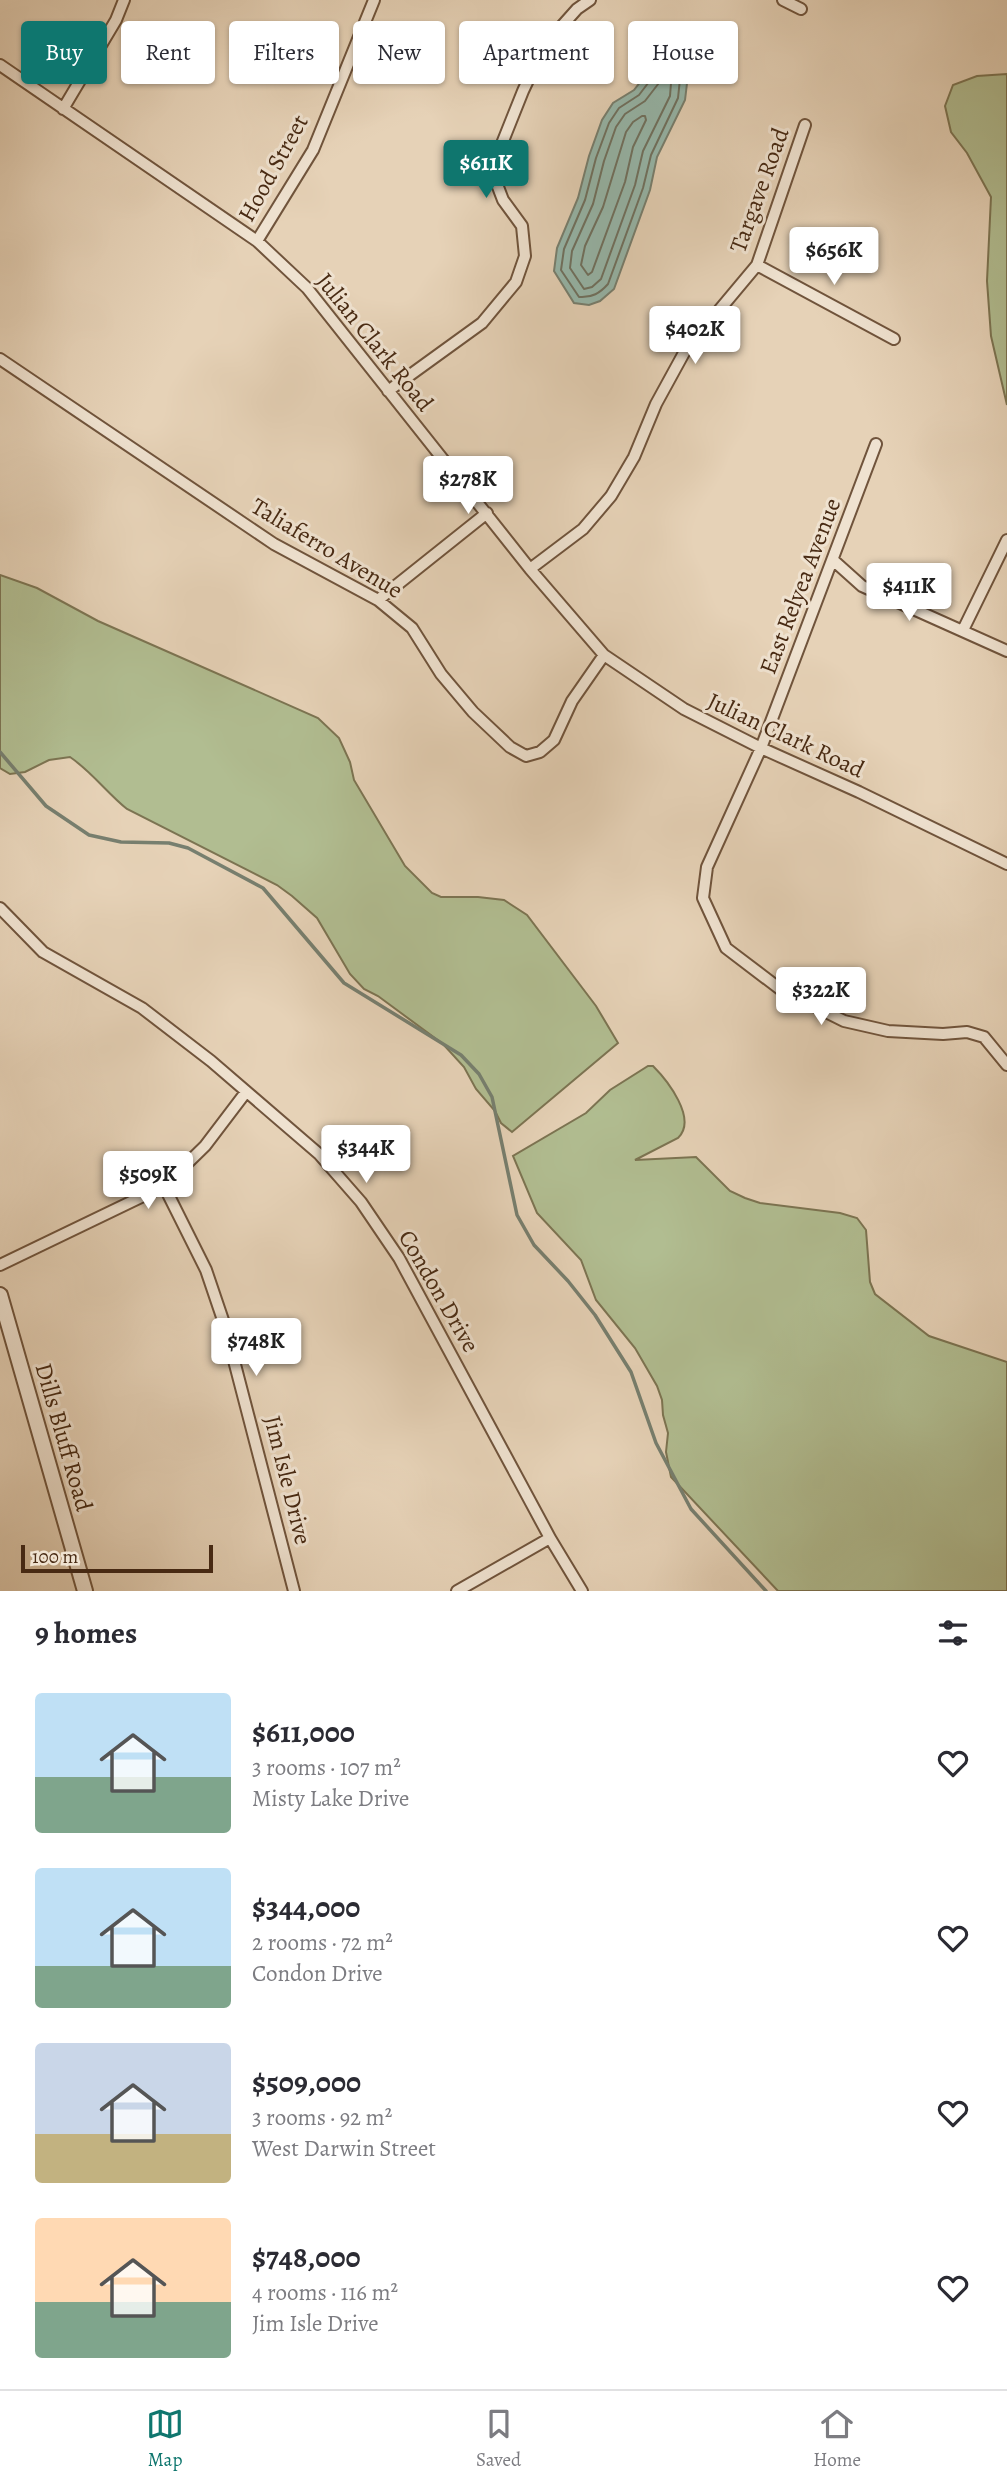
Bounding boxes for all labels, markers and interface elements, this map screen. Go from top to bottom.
chip: Buy [21,21,107,84]
chip: Rent [121,21,215,84]
chip: Filters [229,21,339,84]
chip: New [353,21,445,84]
chip: Apartment [459,21,614,84]
chip: House [628,21,738,84]
street label: Hood Street [230,108,316,227]
street label: Targave Road [722,123,796,257]
pin: $611K [437,140,535,200]
text: $611K [459,147,513,178]
pin: $656K [785,228,883,287]
text: $656K [805,234,863,265]
street label: Julian Clark Road [309,266,441,418]
pin: $402K [646,306,744,366]
text: $402K [665,313,725,344]
pin: $278K [419,456,517,516]
text: $278K [439,463,497,494]
street label: Taliaferro Avenue [245,490,409,606]
street label: East Relyea Avenue [752,493,848,679]
pin: $411K [860,564,958,623]
text: $411K [882,570,936,601]
street label: Julian Clark Road [702,685,870,785]
pin: $322K [772,968,870,1027]
text: $322K [792,974,850,1005]
pin: $344K [317,1126,415,1185]
text: $344K [337,1132,395,1163]
pin: $509K [99,1152,197,1211]
text: $509K [119,1158,177,1189]
street label: Condon Drive [391,1224,487,1358]
pin: $748K [207,1318,305,1378]
text: $748K [227,1325,285,1356]
street label: Dills Bluff Road [28,1359,100,1515]
street label: Jim Isle Drive [257,1412,319,1548]
scale bar [21,1542,214,1574]
text: 100 m [32,1544,78,1570]
text: 9 homes [35,1613,137,1653]
icon: filters [934,1614,972,1652]
text: $611,000 [252,1712,355,1752]
icon: home [91,1721,175,1805]
icon: heart [934,1744,972,1782]
text: 3 rooms · 107 m² [252,1752,401,1783]
text: Misty Lake Drive [252,1783,409,1814]
text: $344,000 [252,1887,360,1927]
icon: home [91,1896,175,1980]
icon: heart [934,1919,972,1957]
text: 2 rooms · 72 m² [252,1927,393,1958]
text: Condon Drive [252,1958,383,1989]
text: $509,000 [252,2062,361,2102]
icon: home [91,2071,175,2155]
icon: heart [934,2094,972,2132]
text: 3 rooms · 92 m² [252,2102,392,2133]
text: West Darwin Street [252,2133,436,2164]
text: $748,000 [252,2237,361,2277]
icon: home [91,2246,175,2330]
icon: heart [934,2269,972,2307]
text: 4 rooms · 116 m² [252,2277,398,2308]
text: Jim Isle Drive [252,2308,378,2339]
tab: Map [146,2405,184,2473]
tab: Saved [476,2405,521,2473]
tab: Home [813,2405,861,2473]

